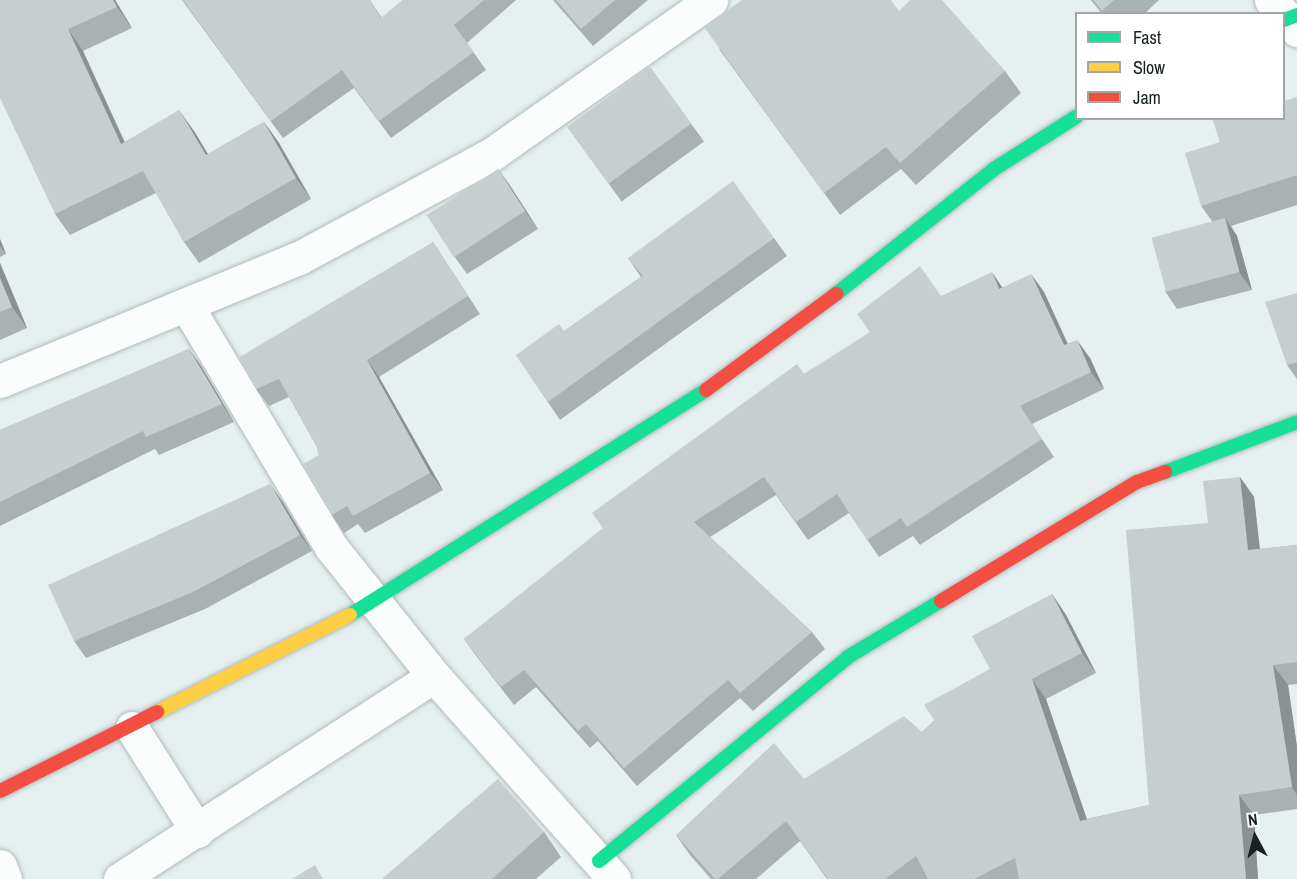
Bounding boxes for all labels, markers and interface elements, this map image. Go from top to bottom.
legend [1075,12,1285,120]
text: Fast [1133,25,1161,50]
text: Slow [1133,55,1165,80]
text: Jam [1133,85,1161,110]
north arrow [1225,807,1285,867]
text: N [1247,808,1259,831]

